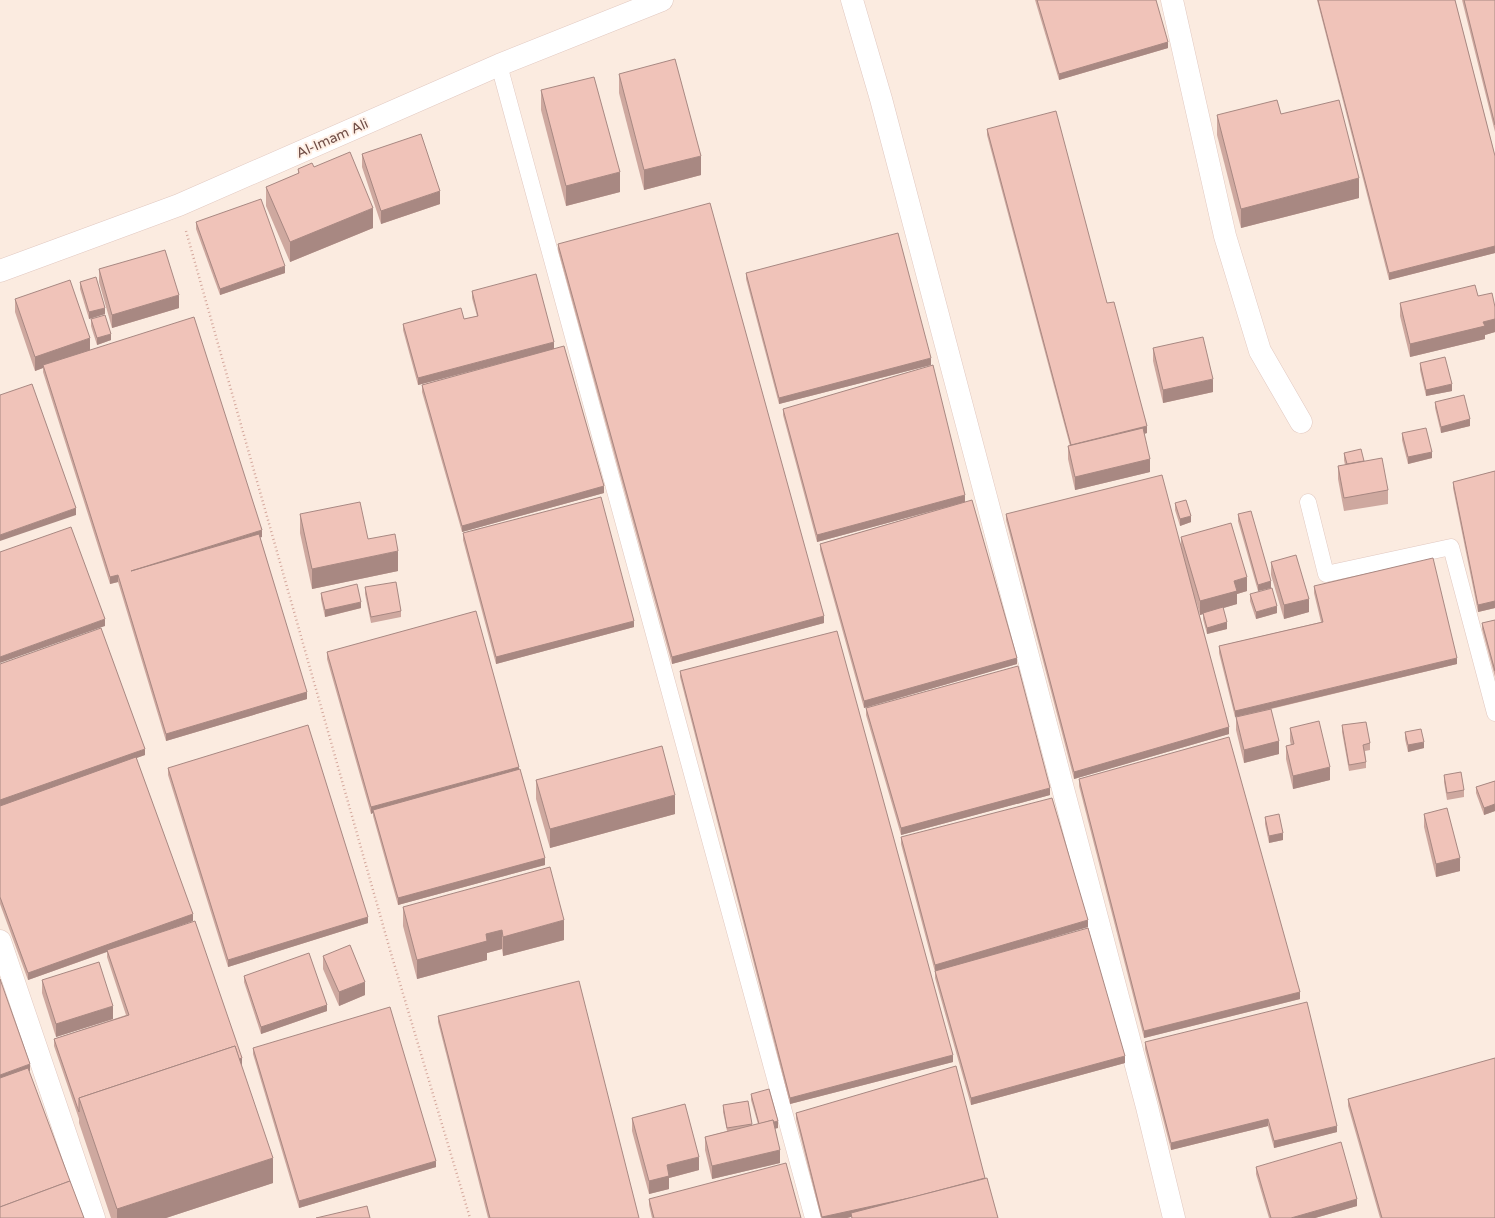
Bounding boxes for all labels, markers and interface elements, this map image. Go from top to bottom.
street label: Al-Imam Ali [294,115,371,162]

